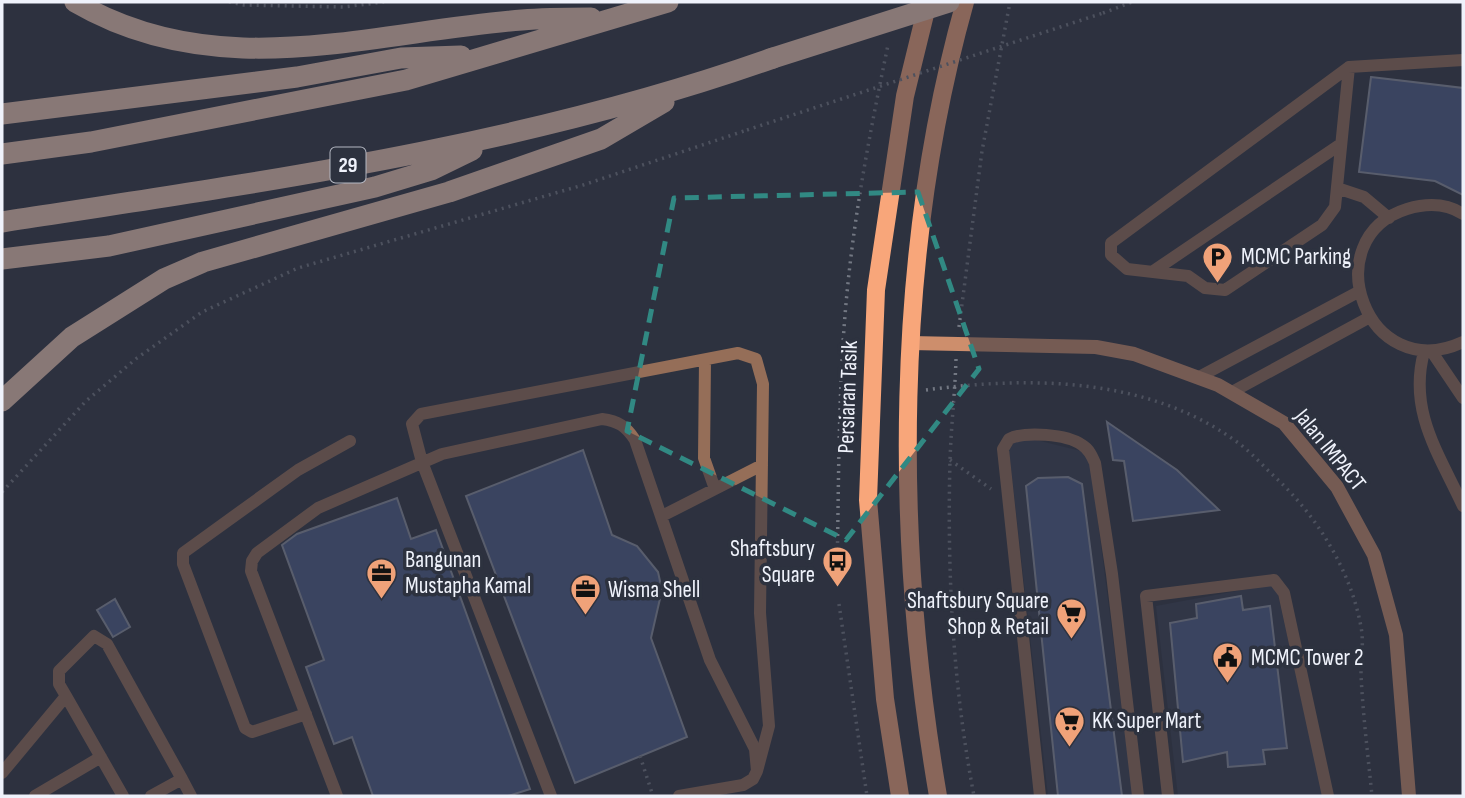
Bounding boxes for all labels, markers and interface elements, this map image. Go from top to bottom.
road number: 29 [330,148,366,182]
parking icon: MCMC Parking [1201,240,1235,284]
place label: MCMC Parking [1241,243,1351,271]
street label: Persiaran Tasik [832,340,864,454]
street label: Jalan IMPACT [1288,402,1372,497]
place label: Shaftsbury Square [730,535,815,589]
bus stop icon: Shaftsbury Square [821,545,855,589]
place label: Bangunan Mustapha Kamal [405,546,531,600]
office icon: Bangunan Mustapha Kamal [365,556,399,600]
office icon: Wisma Shell [568,573,602,617]
place label: Wisma Shell [608,576,700,604]
place label: Shaftsbury Square Shop & Retail [907,587,1049,641]
supermarket icon: Shaftsbury Square Shop & Retail [1055,597,1089,641]
public building icon: MCMC Tower 2 [1211,641,1245,685]
place label: MCMC Tower 2 [1251,644,1363,672]
supermarket icon: KK Super Mart [1052,704,1086,748]
place label: KK Super Mart [1092,707,1201,735]

